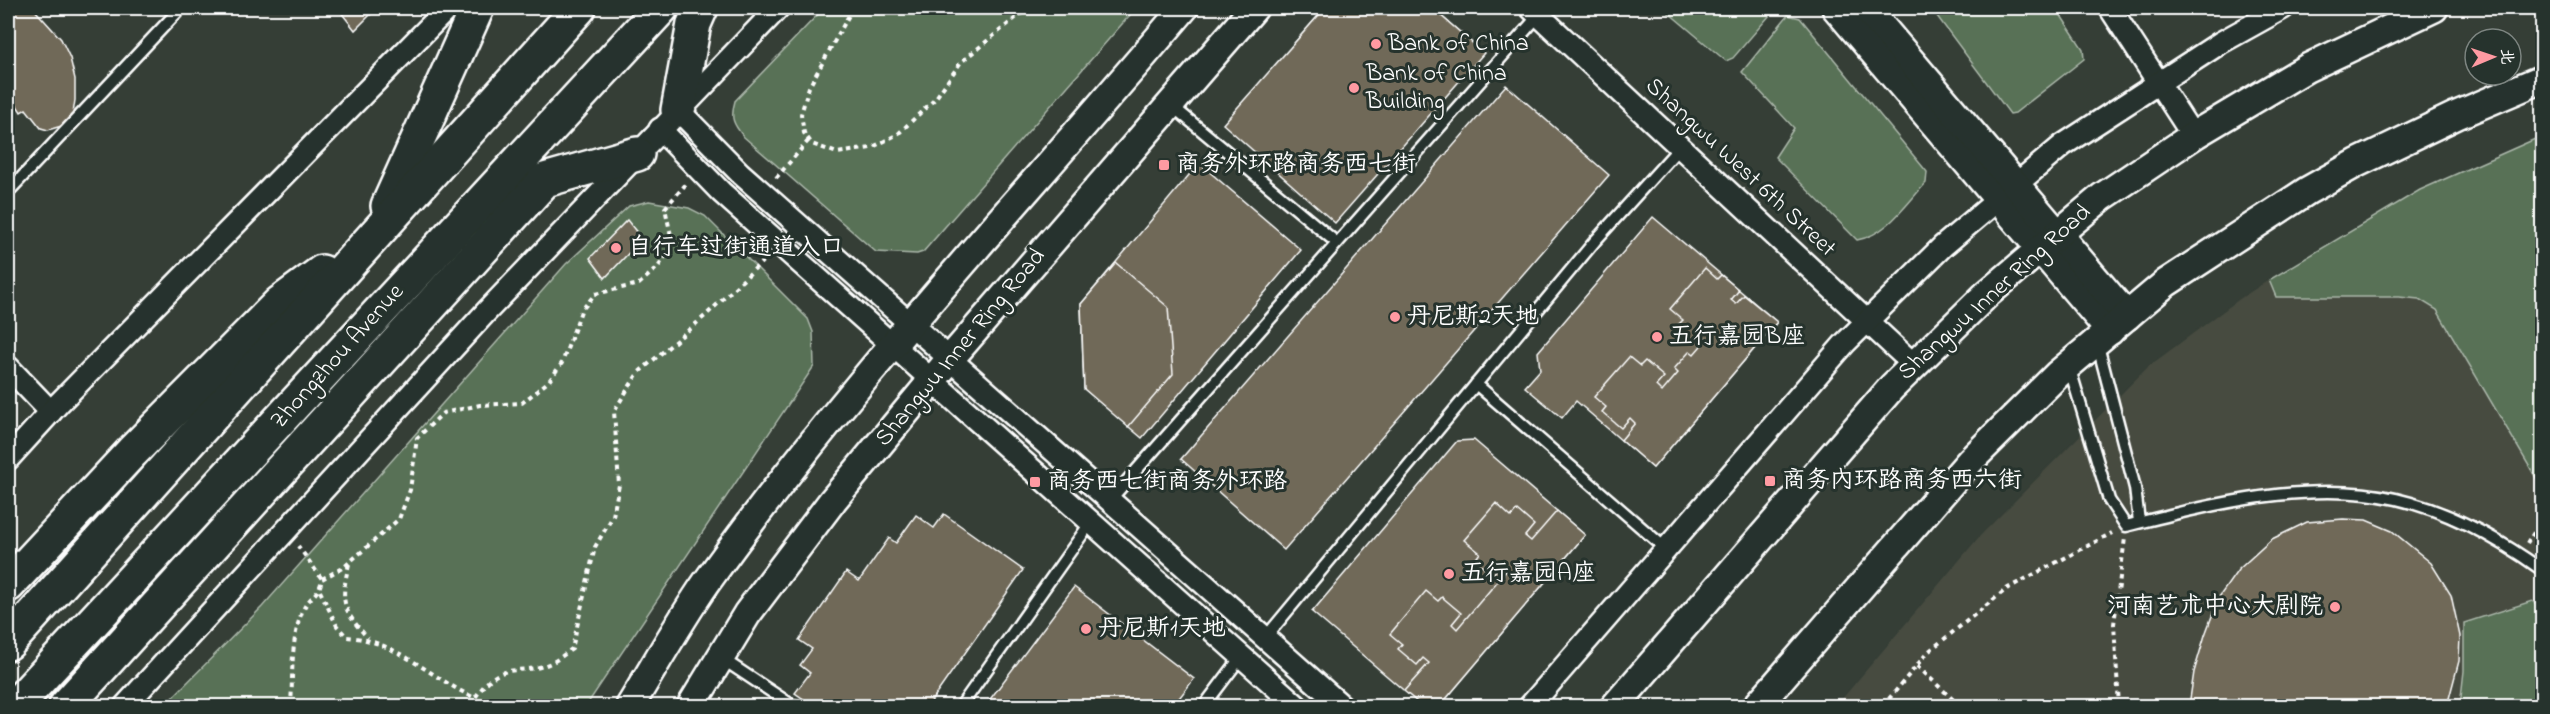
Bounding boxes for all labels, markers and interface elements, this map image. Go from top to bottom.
place label: Bank of China [1387,27,1529,62]
north arrow [2463,27,2523,87]
marker: Bank of China [1369,37,1383,51]
text: 北 [2494,48,2518,65]
place label: Bank of China Building [1365,57,1507,120]
street label: Shangwu West 6th Street [1637,70,1843,266]
marker: Bank of China Building [1347,81,1361,95]
place label: 商务外环路商务西七街 [1176,148,1416,183]
marker: 商务外环路商务西七街 [1157,158,1171,172]
street label: Shangwu Inner Ring Road [1890,196,2100,390]
place label: 自行车过街通道入口 [628,231,844,266]
marker: 自行车过街通道入口 [609,241,623,255]
street label: Shangwu Inner Ring Road [867,241,1055,455]
street label: Zhongzhou Avenue [263,276,413,438]
place label: 丹尼斯2天地 [1407,300,1539,335]
marker: 丹尼斯2天地 [1388,310,1402,324]
place label: 五行嘉园B座 [1669,320,1805,355]
marker: 五行嘉园B座 [1650,330,1664,344]
place label: 商务内环路商务西六街 [1782,464,2022,499]
place label: 商务西七街商务外环路 [1047,465,1287,500]
marker: 商务内环路商务西六街 [1763,474,1777,488]
marker: 商务西七街商务外环路 [1028,475,1042,489]
place label: 五行嘉园A座 [1461,557,1596,592]
marker: 五行嘉园A座 [1442,567,1456,581]
place label: 河南艺术中心大剧院 [2107,590,2323,625]
marker: 河南艺术中心大剧院 [2328,600,2342,614]
place label: 丹尼斯1天地 [1098,612,1226,647]
marker: 丹尼斯1天地 [1079,622,1093,636]

